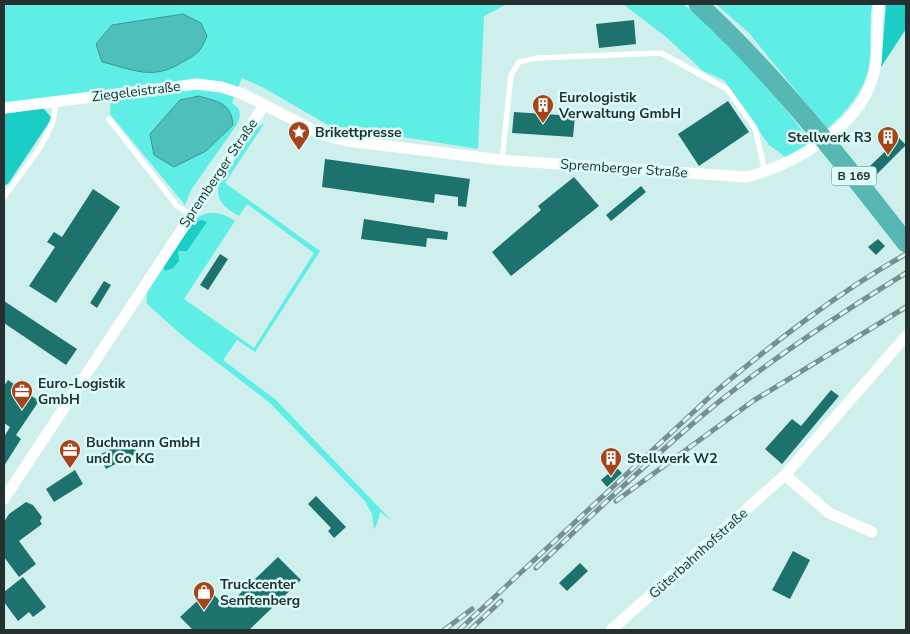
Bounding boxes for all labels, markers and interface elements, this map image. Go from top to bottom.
street label: Ziegeleistraße [91,77,182,106]
place label: Eurologistik Verwaltung GmbH [558,88,681,123]
building icon: Eurologistik Verwaltung GmbH [531,93,555,124]
street label: Spremberger Straße [175,115,262,232]
place icon: Brikettpresse [287,120,311,151]
place label: Brikettpresse [315,123,402,142]
building icon: Stellwerk R3 [876,125,900,156]
place label: Stellwerk R3 [787,128,872,147]
street label: Spremberger Straße [560,155,688,182]
road number: B 169 [832,167,876,186]
place label: Euro-Logistik GmbH [38,374,126,409]
office icon: Euro-Logistik GmbH [10,379,34,410]
place label: Buchmann GmbH und Co KG [86,433,200,468]
office icon: Buchmann GmbH und Co KG [58,438,82,469]
building icon: Stellwerk W2 [599,446,623,477]
place label: Stellwerk W2 [627,449,718,468]
street label: Güterbahnhofstraße [645,504,752,603]
place label: Truckcenter Senftenberg [220,575,300,610]
shop icon: Truckcenter Senftenberg [192,580,216,611]

